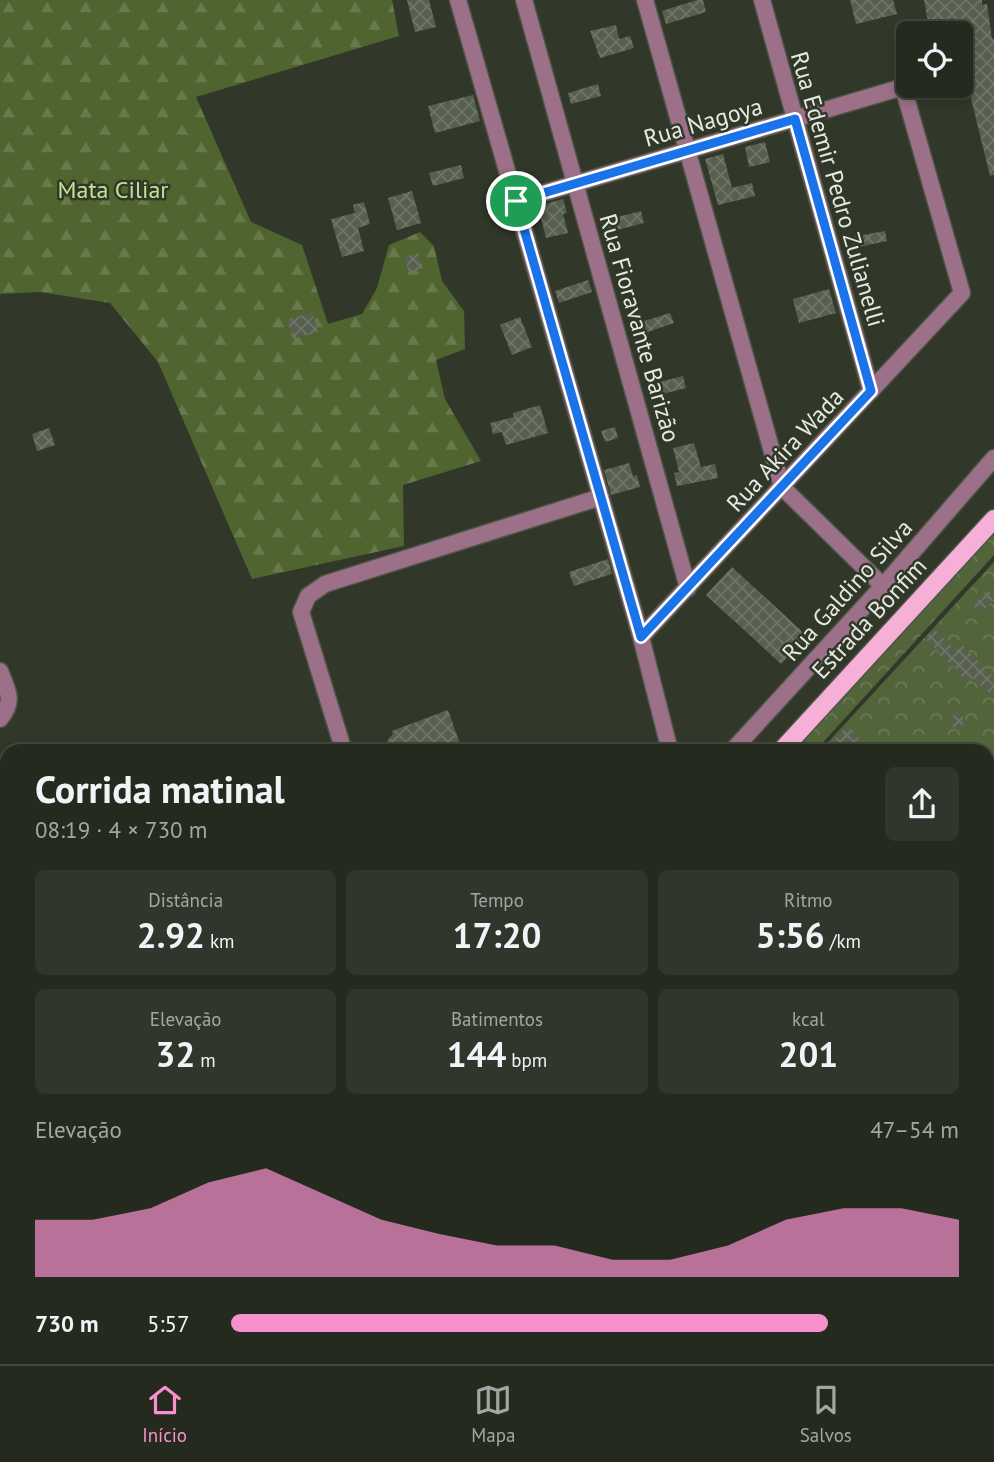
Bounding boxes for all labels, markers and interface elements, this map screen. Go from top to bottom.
map controls [896,21,973,98]
button: locate [896,21,973,98]
street label: Rua Edemir Pedro Zulianelli [784,48,892,330]
street label: Rua Nagoya [640,90,766,154]
pin [486,171,546,231]
park label: Mata Ciliar [58,174,168,205]
icon: arrive [497,182,535,220]
street label: Rua Fioravante Barizão [593,210,687,446]
street label: Rua Akira Wada [720,382,850,518]
street label: Rua Galdino Silva [775,513,919,667]
street label: Estrada Bonfim [805,551,933,685]
text: Corrida matinal [35,764,285,813]
button: share [885,767,959,841]
text: 08:19 · 4 × 730 m [35,815,207,844]
text: Distância [148,888,223,912]
text: Tempo [470,888,524,912]
text: Ritmo [784,888,833,912]
text: 2.92 [137,912,205,958]
text: 17:20 [453,912,541,958]
text: 5:56 [756,912,825,958]
text: km [205,929,235,953]
text: /km [825,929,861,953]
text: Elevação [150,1007,222,1031]
text: Batimentos [451,1007,543,1031]
text: kcal [792,1007,825,1031]
text: 32 [156,1031,195,1077]
text: 144 [447,1031,506,1077]
text: 201 [779,1031,838,1077]
text: m [195,1048,216,1072]
text: bpm [506,1048,547,1072]
text: Elevação [35,1115,122,1144]
text: 47–54 m [870,1115,959,1144]
text: 730 m [35,1309,98,1338]
text: 5:57 [147,1309,190,1338]
tab: Início [142,1381,187,1447]
tab: Mapa [471,1381,515,1447]
tab: Salvos [800,1381,852,1447]

